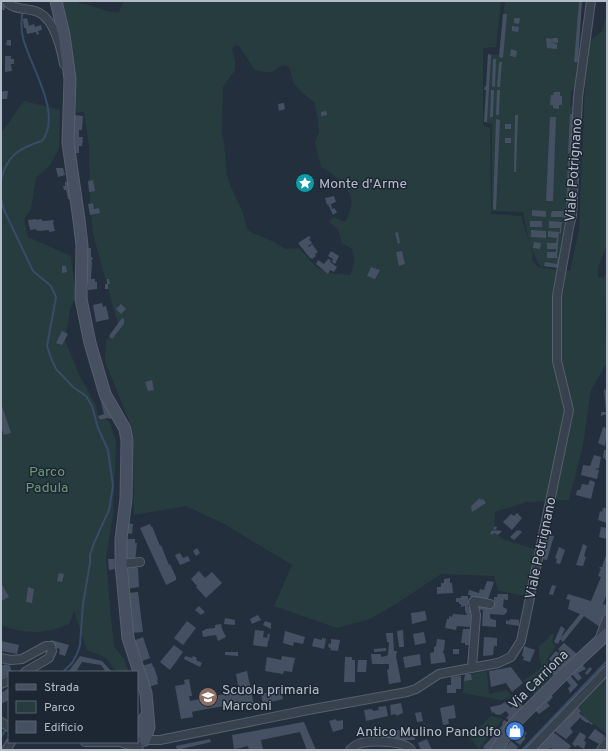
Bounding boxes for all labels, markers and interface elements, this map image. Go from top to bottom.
street label: Viale Potrignano [562,117,587,223]
place icon: Monte d'Arme [294,172,316,194]
place label: Monte d'Arme [319,176,407,193]
park label: Parco Padula [26,464,68,497]
street label: Viale Potrignano [522,495,561,601]
street label: Via Carriona [506,647,572,713]
legend [8,671,138,743]
text: Strada [44,680,79,696]
place label: Scuola primaria Marconi [222,682,319,715]
school or university icon: Scuola primaria Marconi [197,686,219,708]
text: Parco [44,700,75,716]
text: Edificio [44,720,84,736]
shop icon: Antico Mulino Pandolfo [504,720,526,742]
place label: Antico Mulino Pandolfo [356,724,501,741]

